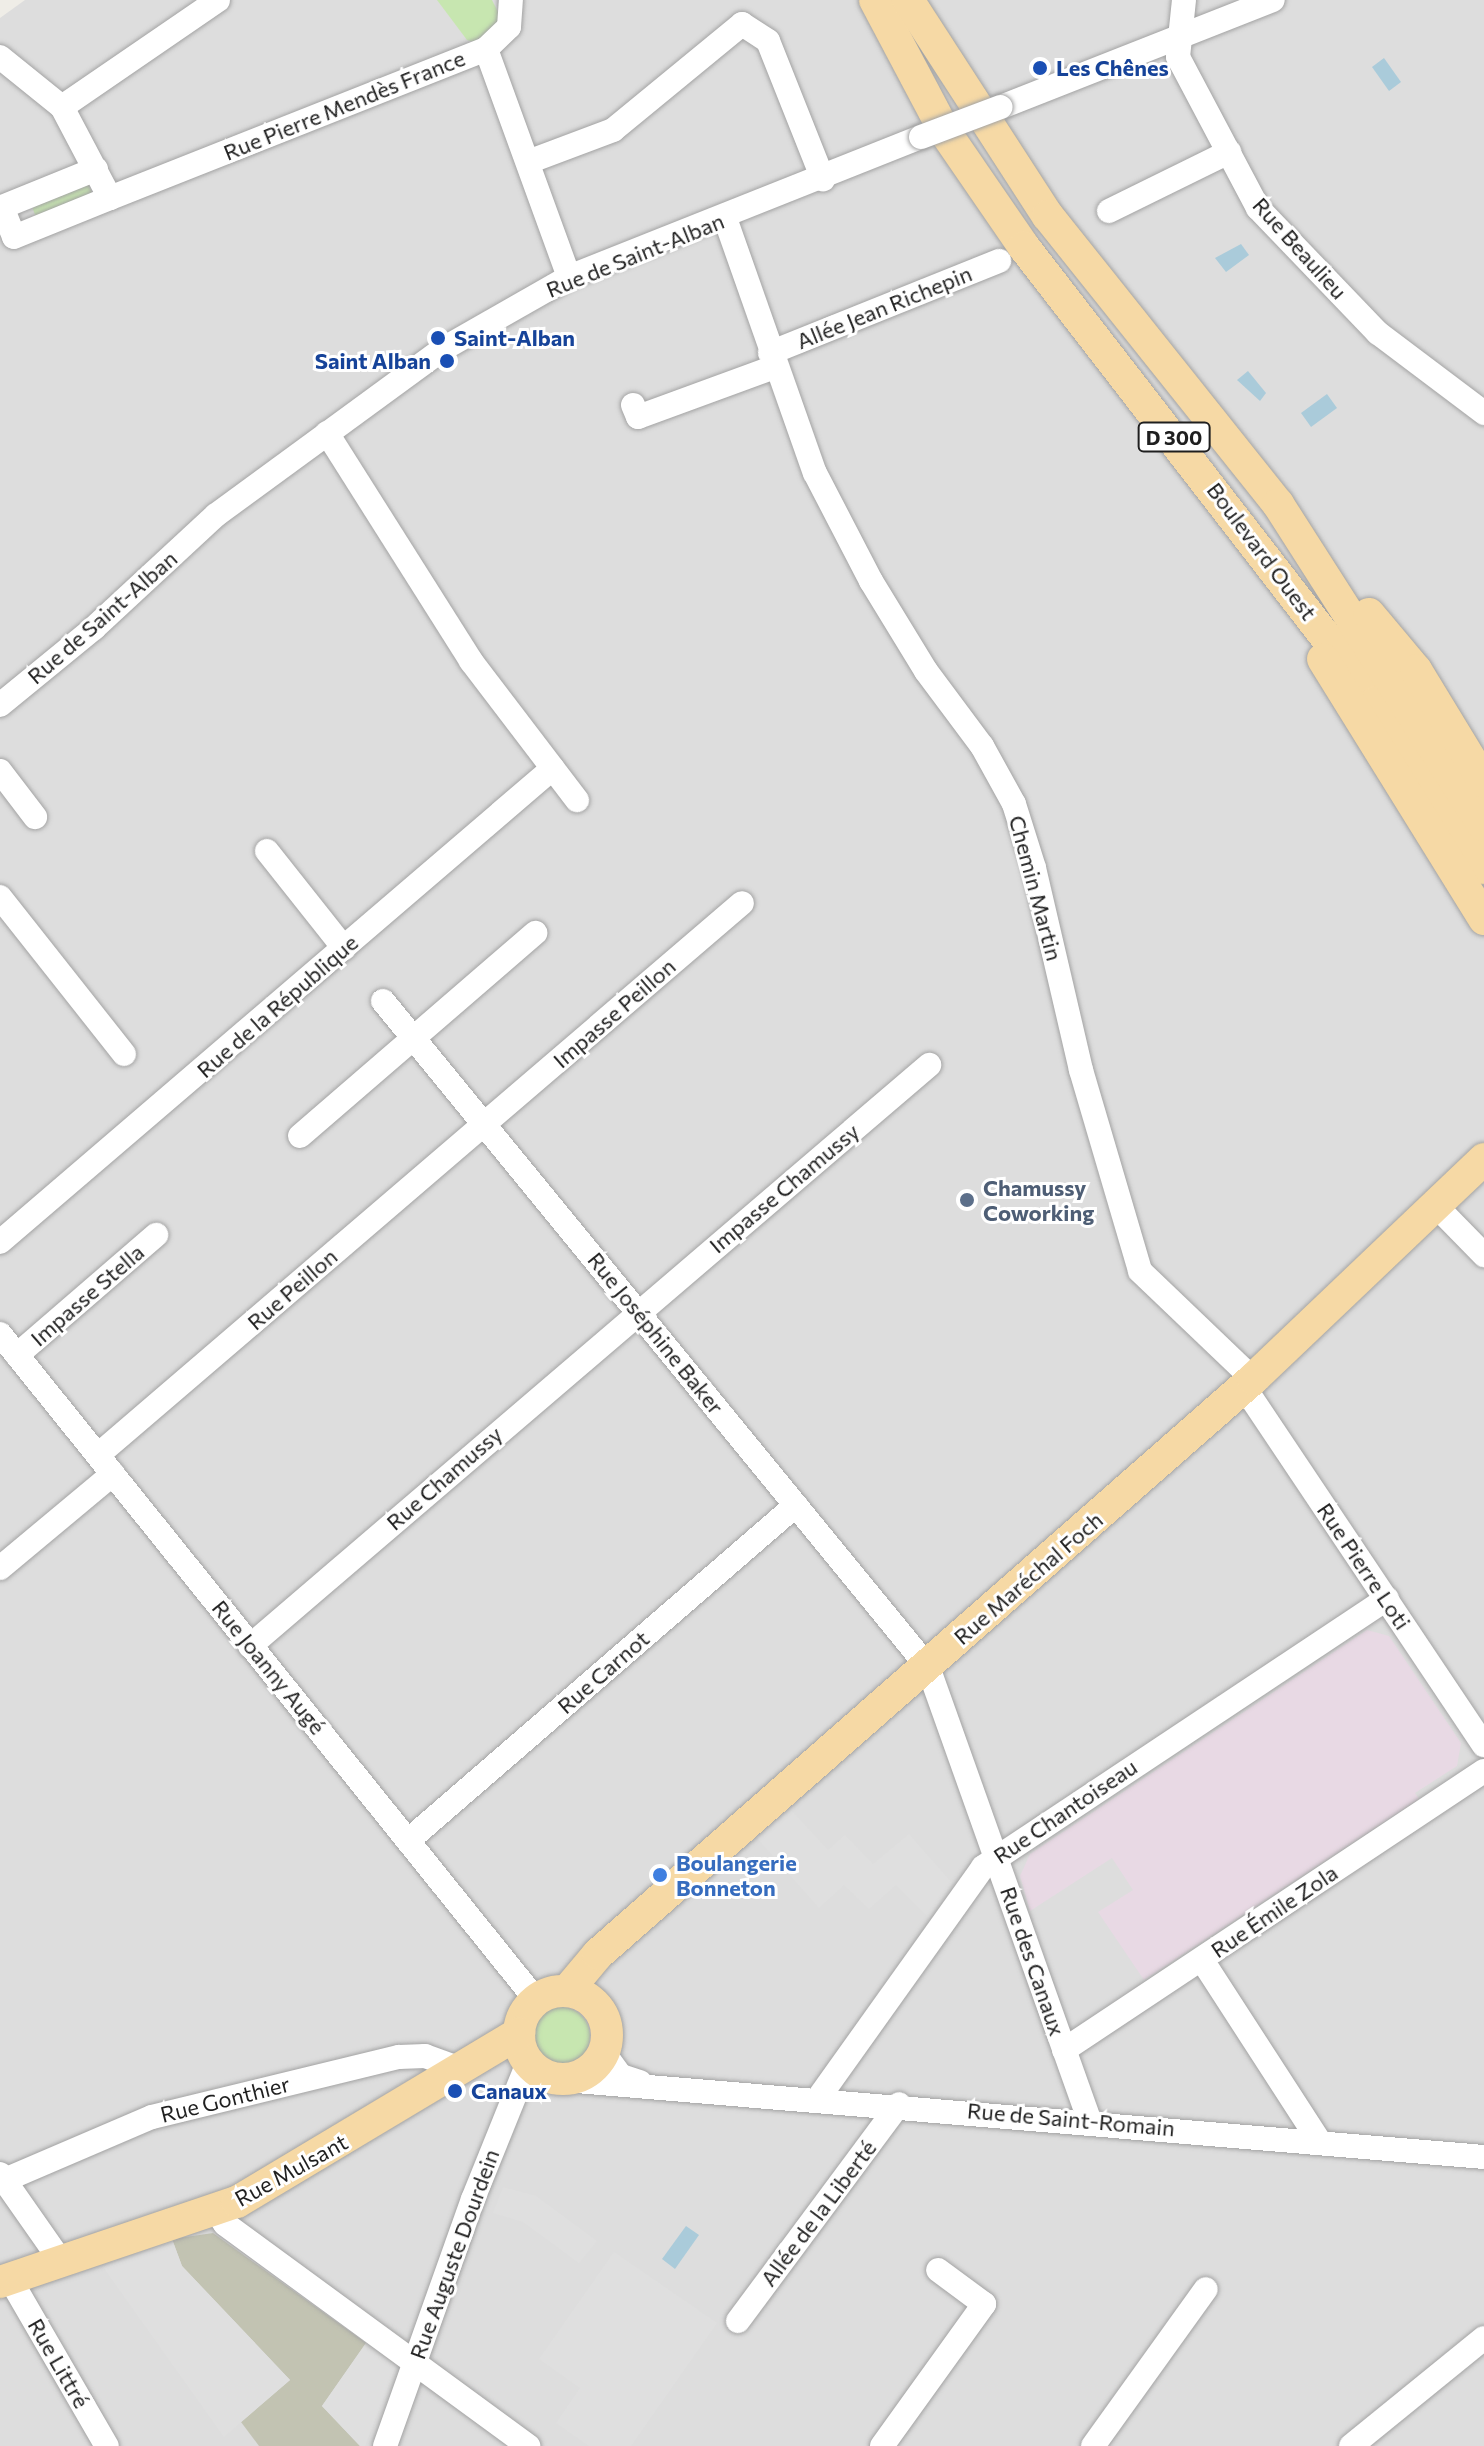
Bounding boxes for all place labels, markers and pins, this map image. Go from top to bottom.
place label: Les Chênes [1056,55,1169,81]
marker: Les Chênes [1031,59,1049,77]
place label: Saint-Alban [454,325,575,351]
marker: Saint-Alban [429,329,447,347]
place label: Saint Alban [315,348,431,374]
marker: Saint Alban [438,352,456,370]
place label: Chamussy Coworking [983,1174,1094,1226]
marker: Chamussy Coworking [958,1191,976,1209]
place label: Boulangerie Bonneton [676,1849,797,1900]
marker: Boulangerie Bonneton [651,1866,669,1884]
place label: Canaux [471,2078,547,2104]
marker: Canaux [446,2082,464,2100]

